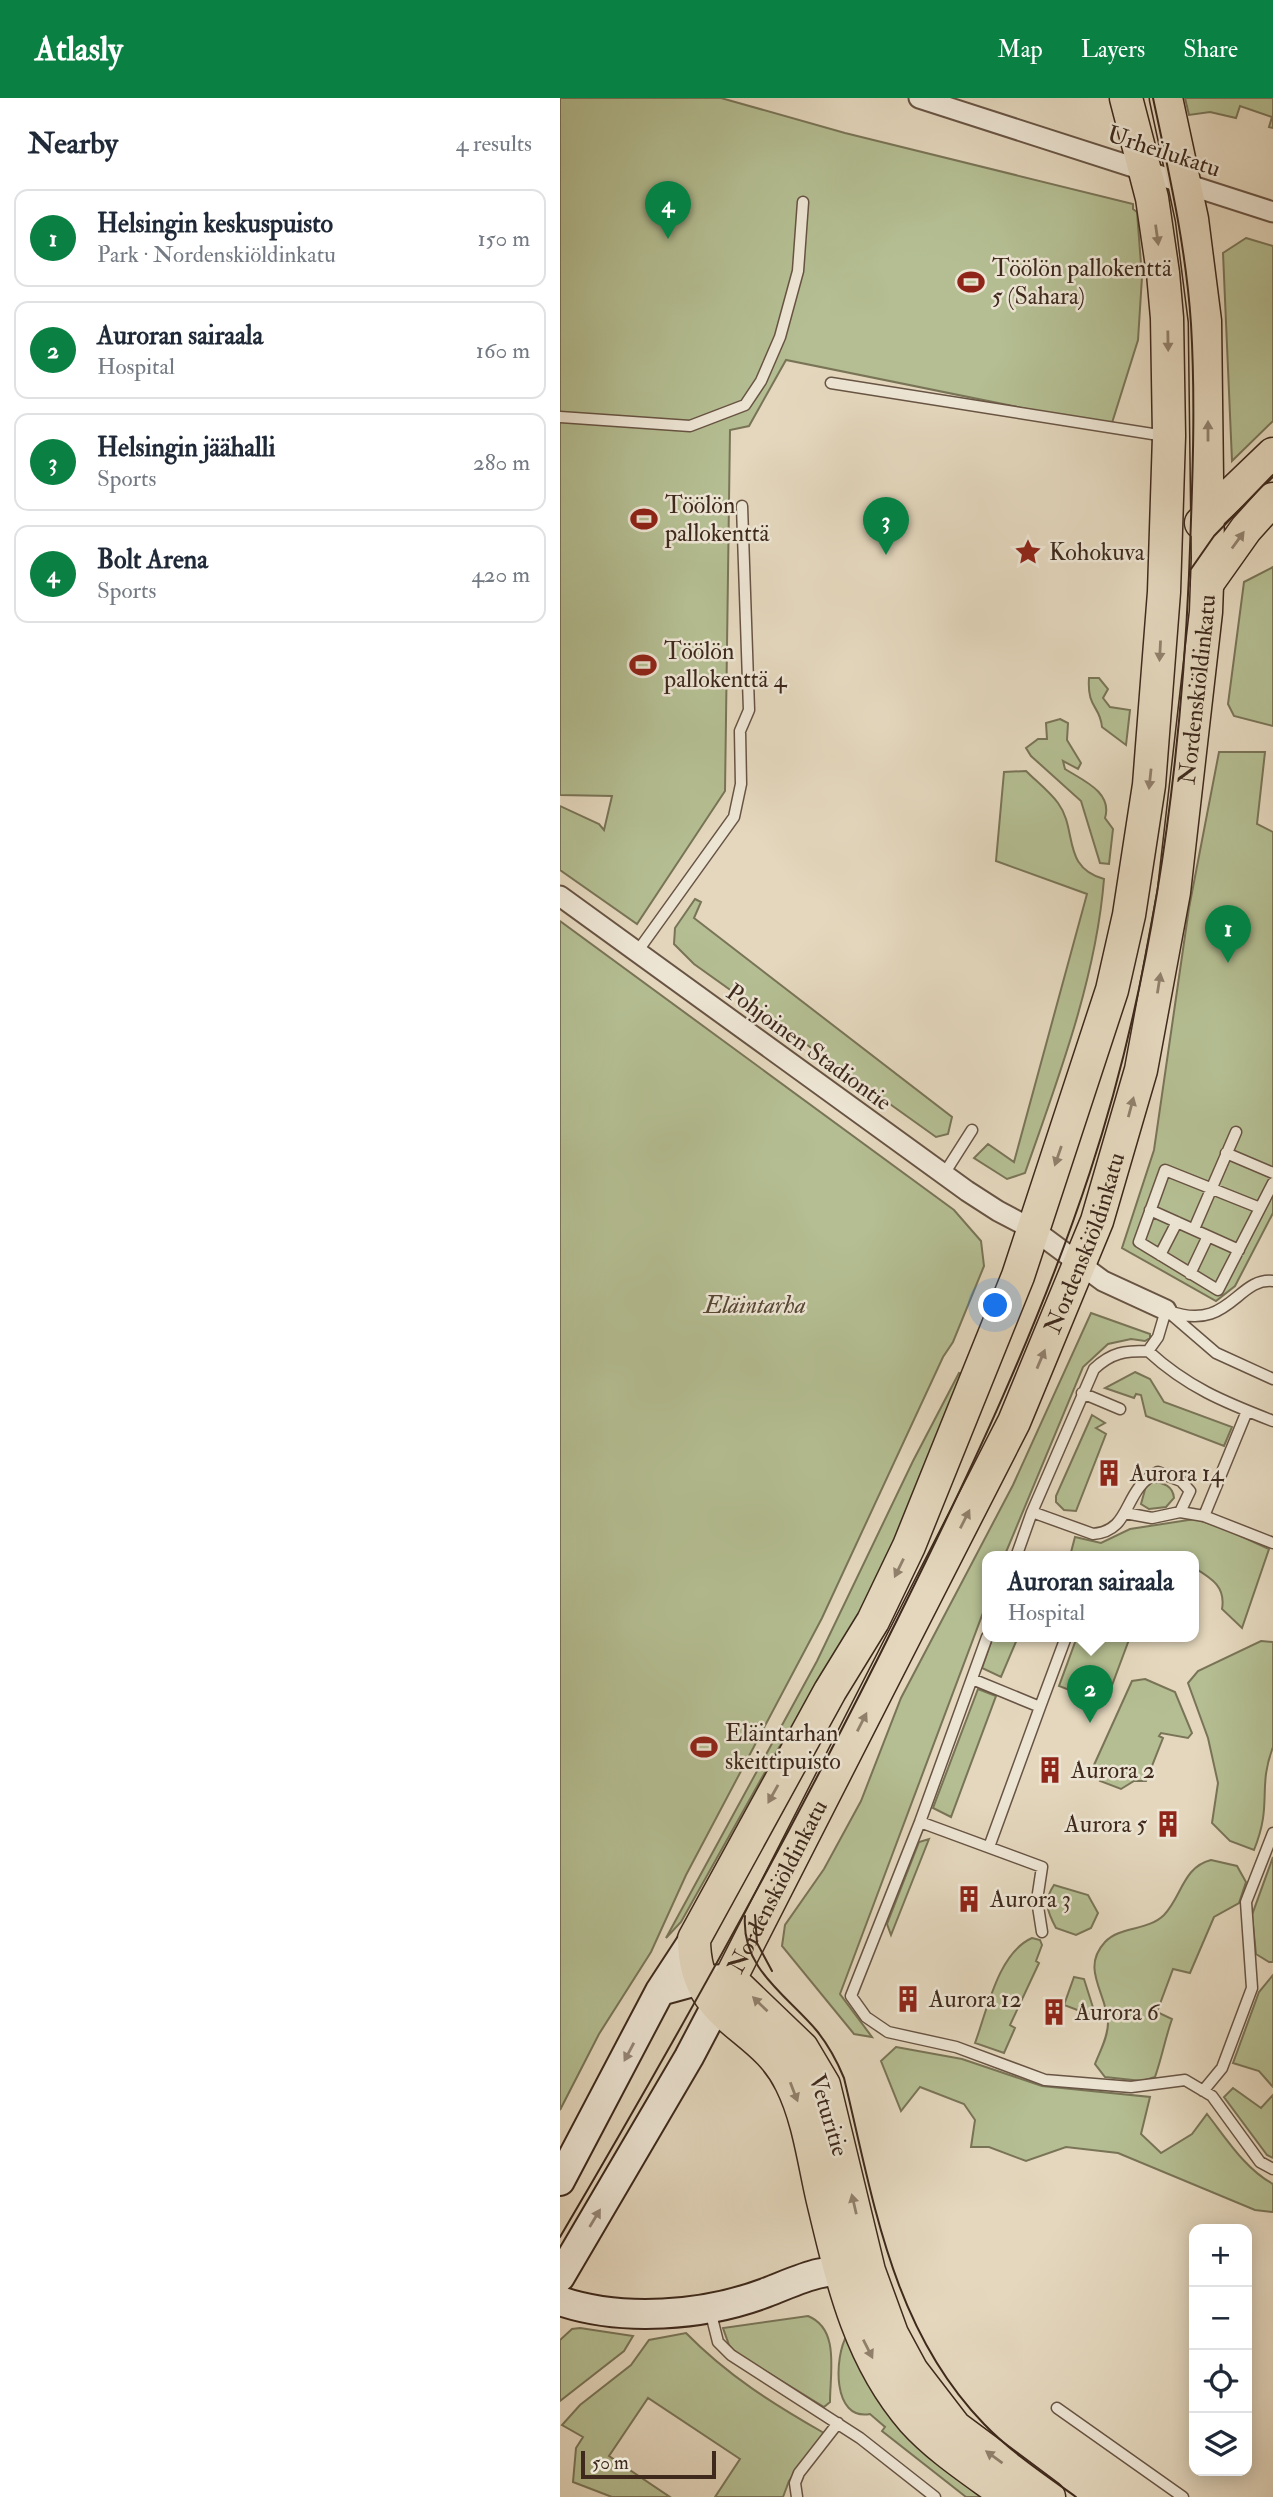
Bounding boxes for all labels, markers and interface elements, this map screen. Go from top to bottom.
text: Atlasly [35,29,123,70]
text: Map [998,34,1043,65]
text: Layers [1081,34,1145,65]
text: Share [1183,34,1238,65]
street label: Urheilukatu [1103,119,1224,184]
text: Nearby [28,125,118,162]
text: 4 results [456,129,532,158]
pin: 4 [645,181,691,239]
text: Helsingin keskuspuisto [97,208,333,240]
text: 1 [49,224,57,253]
text: 150 m [477,224,530,253]
one-way arrow [1152,224,1163,246]
text: Park · Nordenskiöldinkatu [97,240,336,269]
place label: Töölön pallokenttä 5 (Sahara) [992,253,1173,312]
sports icon: Töölön pallokenttä 5 (Sahara) [956,267,986,297]
text: Auroran sairaala [97,320,263,352]
one-way arrow [1162,330,1173,352]
text: 2 [47,336,59,365]
text: 160 m [476,336,530,365]
text: Hospital [97,352,175,381]
one-way arrow [1202,420,1213,442]
text: Helsingin jäähalli [97,432,275,464]
text: 3 [49,448,57,477]
text: 280 m [473,448,530,477]
text: Sports [97,464,156,493]
place label: Töölön pallokenttä [664,490,771,549]
pin: 3 [863,497,909,555]
sports icon: Töölön pallokenttä [629,504,659,534]
one-way arrow [1231,531,1245,549]
place icon: Kohokuva [1013,537,1043,567]
place label: Kohokuva [1049,537,1146,568]
text: Bolt Arena [97,544,208,576]
text: 4 [47,560,59,589]
text: 420 m [471,560,530,589]
text: Sports [97,576,156,605]
street label: Nordenskiöldinkatu [1171,594,1223,786]
place label: Töölön pallokenttä 4 [663,636,788,695]
one-way arrow [1155,641,1166,663]
sports icon: Töölön pallokenttä 4 [628,650,658,680]
one-way arrow [1144,768,1155,790]
pin: 1 [1205,905,1251,963]
one-way arrow [1154,972,1165,994]
street label: Pohjoinen Stadiontie [720,977,898,1118]
one-way arrow [1127,1096,1137,1117]
one-way arrow [1052,1146,1063,1167]
street label: Nordenskiöldinkatu [1037,1149,1132,1338]
your location [978,1288,1012,1322]
park label: Eläintarha [702,1290,806,1321]
one-way arrow [1035,1349,1046,1370]
building icon: Aurora 14 [1094,1458,1124,1488]
place label: Aurora 14 [1129,1458,1224,1489]
one-way arrow [960,1509,971,1529]
popup [982,1551,1199,1642]
one-way arrow [893,1558,904,1578]
text: Auroran sairaala [1007,1566,1174,1598]
text: Hospital [1007,1598,1085,1627]
pin: 2 [1067,1665,1113,1723]
one-way arrow [857,1712,868,1732]
place label: Eläintarhan skeittipuisto [725,1718,841,1777]
sports icon: Eläintarhan skeittipuisto [689,1732,719,1762]
building icon: Aurora 2 [1035,1755,1065,1785]
place label: Aurora 2 [1070,1755,1155,1786]
one-way arrow [768,1784,779,1804]
street label: Nordenskiöldinkatu [720,1795,835,1979]
place label: Aurora 5 [1064,1809,1147,1840]
building icon: Aurora 5 [1153,1809,1183,1839]
building icon: Aurora 3 [954,1884,984,1914]
place label: Aurora 3 [989,1884,1071,1915]
building icon: Aurora 12 [893,1984,923,2014]
place label: Aurora 12 [928,1984,1022,2015]
one-way arrow [751,1995,768,2012]
building icon: Aurora 6 [1039,1997,1069,2027]
place label: Aurora 6 [1074,1997,1161,2028]
one-way arrow [623,2042,634,2062]
street label: Veturitie [801,2070,856,2160]
one-way arrow [789,2081,800,2102]
one-way arrow [848,2193,859,2215]
one-way arrow [589,2209,601,2228]
map controls [1189,2224,1252,2476]
button: + [1189,2224,1252,2287]
button: − [1189,2287,1252,2350]
one-way arrow [862,2339,874,2359]
button: locate [1189,2350,1252,2413]
button: layers [1189,2413,1252,2476]
scale bar [581,2448,716,2480]
one-way arrow [985,2450,1003,2464]
text: 50 m [592,2451,629,2475]

